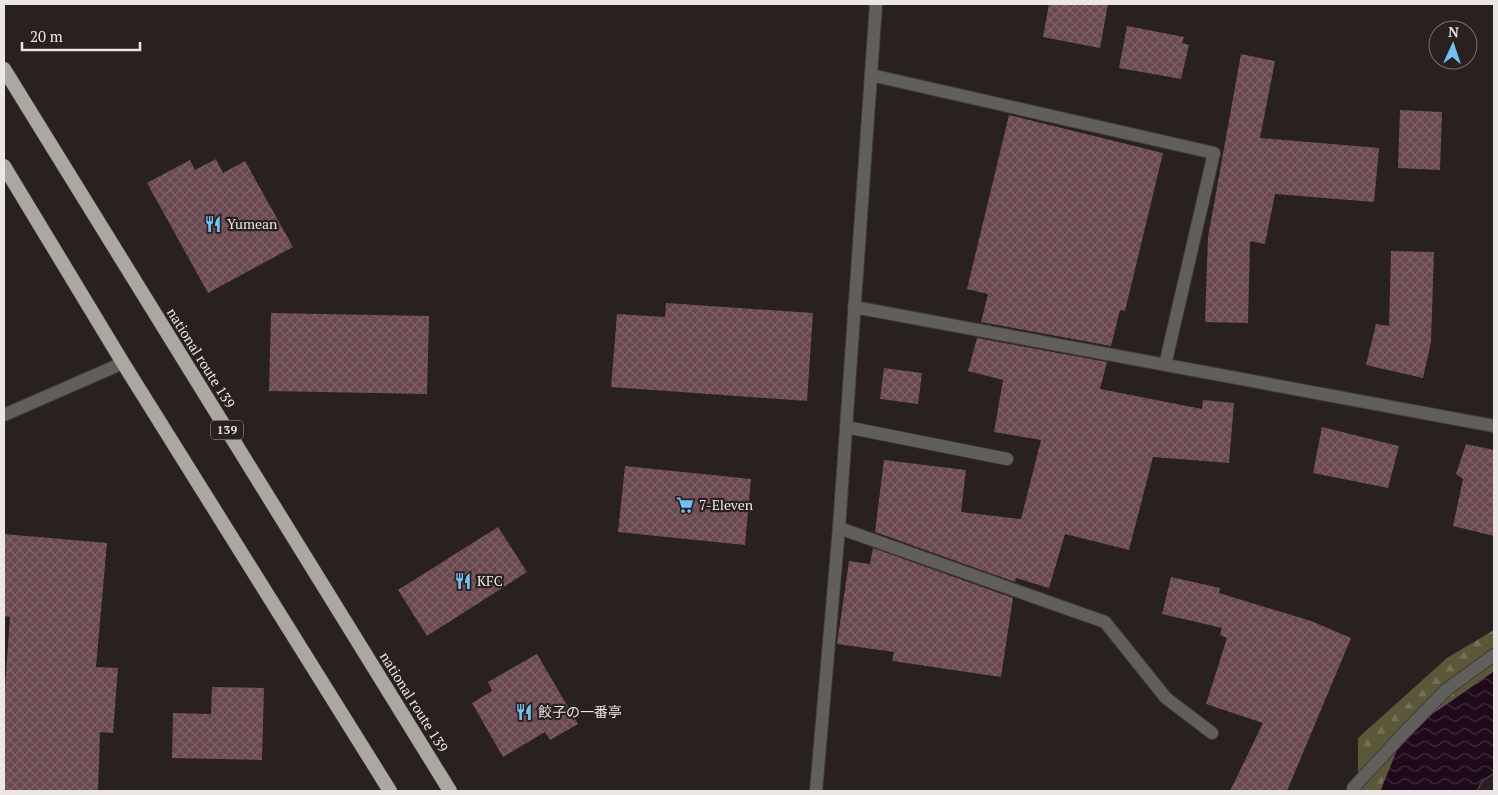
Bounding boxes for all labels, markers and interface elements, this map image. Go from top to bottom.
scale bar [22,20,140,52]
north arrow [1428,20,1478,70]
text: N [1448,22,1460,41]
text: 20 m [30,26,63,46]
restaurant icon: Yumean [203,214,223,234]
place label: Yumean [227,214,278,233]
street label: national route 139 [163,304,240,411]
road number: 139 [211,420,243,440]
supermarket icon: 7-Eleven [675,495,695,515]
place label: 7-Eleven [699,495,754,514]
restaurant icon: KFC [453,571,473,591]
place label: KFC [477,571,503,590]
street label: national route 139 [376,648,453,755]
restaurant icon: 餃子の一番亭 [514,702,534,722]
place label: 餃子の一番亭 [538,702,622,721]

